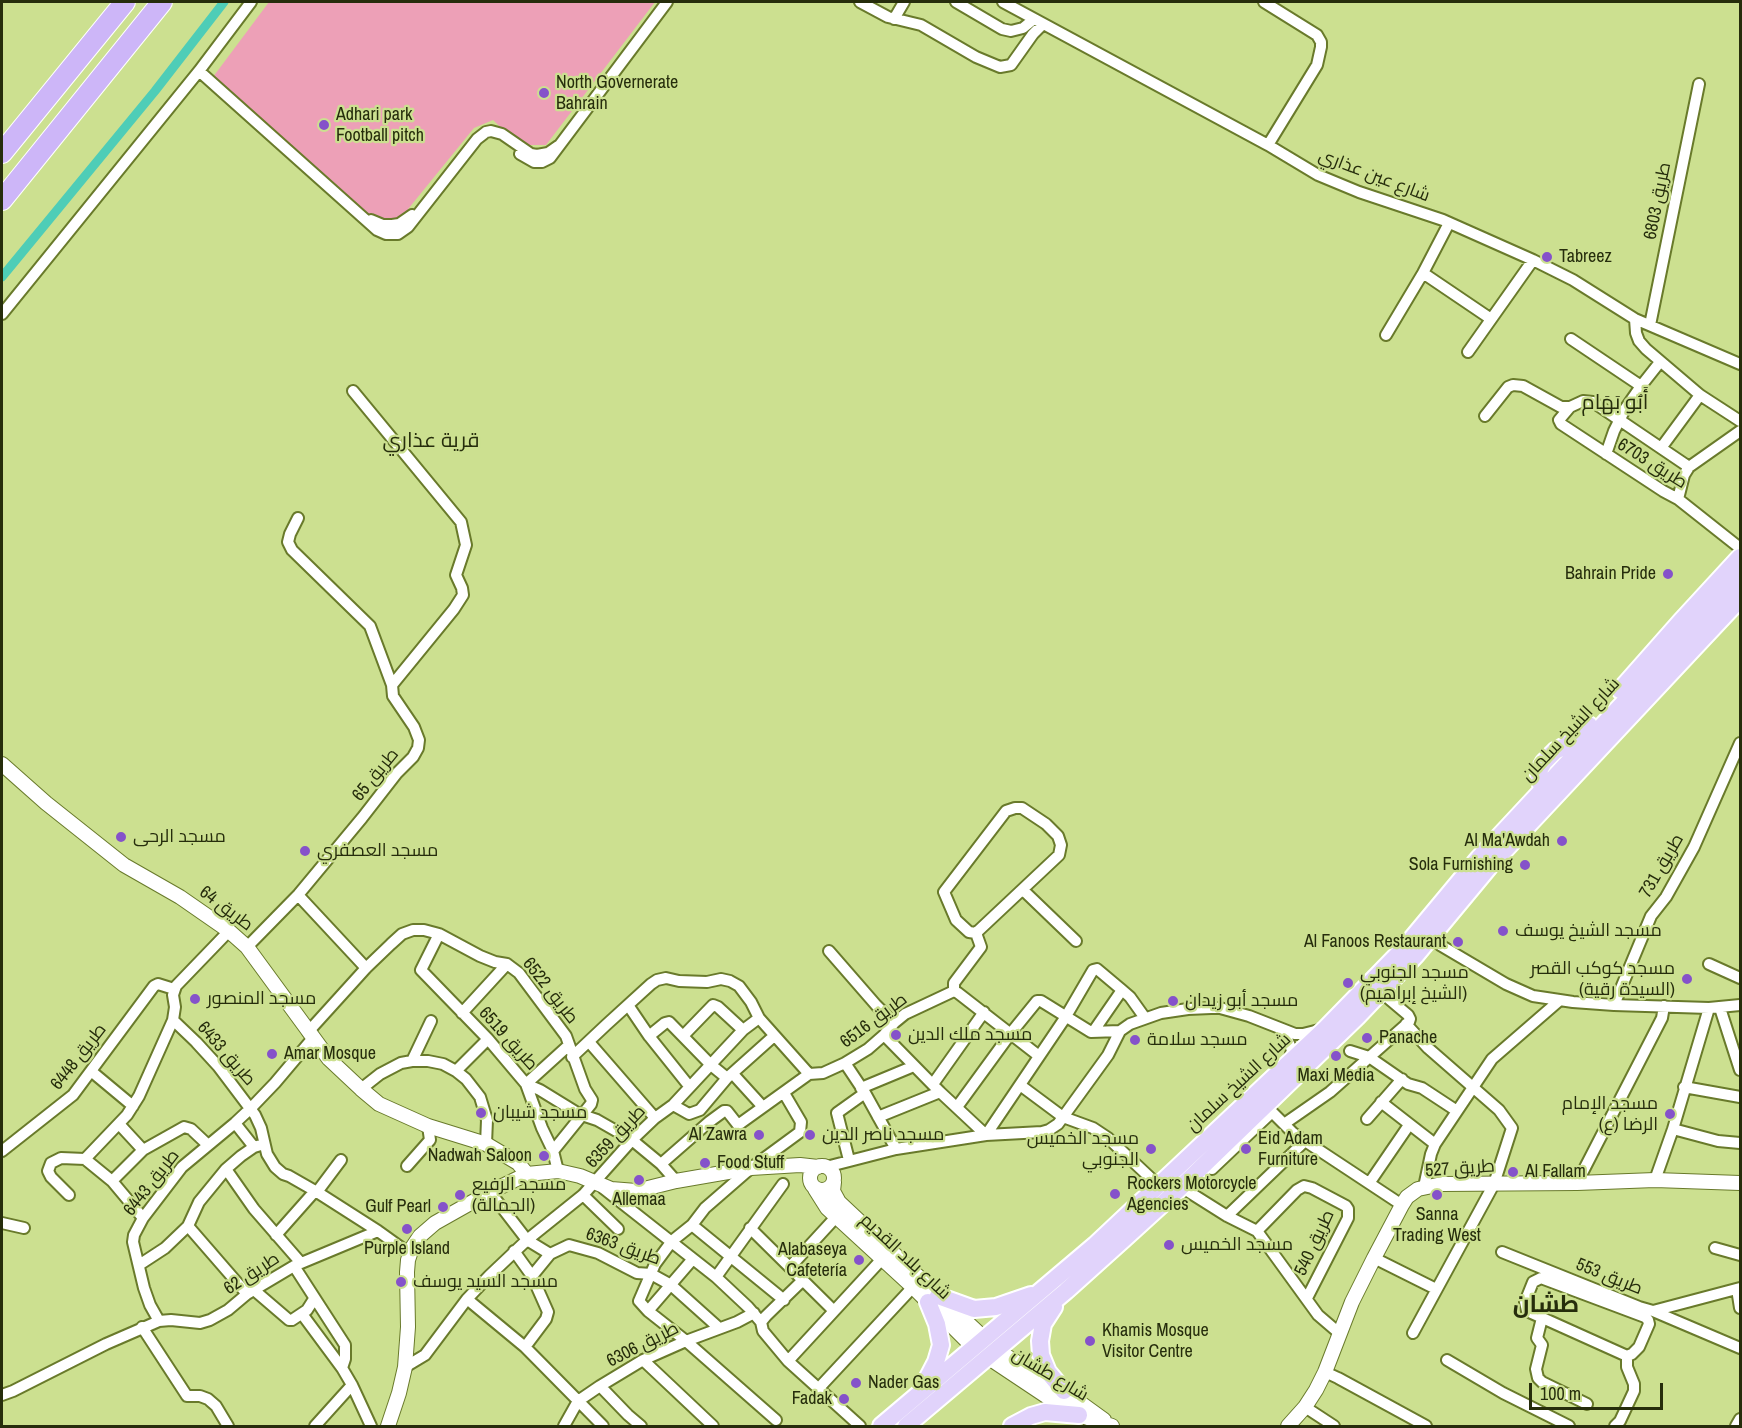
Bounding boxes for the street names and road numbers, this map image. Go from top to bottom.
street label: شارع عين عذاري [1315,145,1433,207]
street label: طريق 6803 [1640,161,1676,241]
street label: طريق 6703 [1613,434,1691,494]
street label: شارع الشيخ سلمان [1517,673,1625,787]
street label: طريق 65 [348,744,404,806]
street label: طريق 731 [1635,830,1689,902]
street label: طريق 64 [195,882,257,936]
street label: طريق 6522 [517,954,583,1028]
street label: طريق 6516 [836,989,912,1053]
street label: طريق 6519 [474,1003,542,1075]
street label: طريق 6433 [192,1017,260,1091]
street label: طريق 6448 [46,1020,112,1094]
street label: شارع الشيخ سلمان [1182,1029,1296,1137]
street label: طريق 6359 [581,1101,651,1173]
street label: طريق 6443 [119,1146,185,1220]
street label: طريق 527 [1424,1156,1496,1182]
street label: طريق 540 [1290,1207,1340,1279]
street label: شارع بلاد القديم [855,1209,955,1305]
street label: طريق 6363 [583,1224,663,1270]
street label: طريق 62 [220,1248,284,1300]
street label: طريق 553 [1573,1254,1645,1300]
street label: طريق 6306 [603,1318,683,1372]
street label: شارع طشان [1008,1344,1092,1406]

